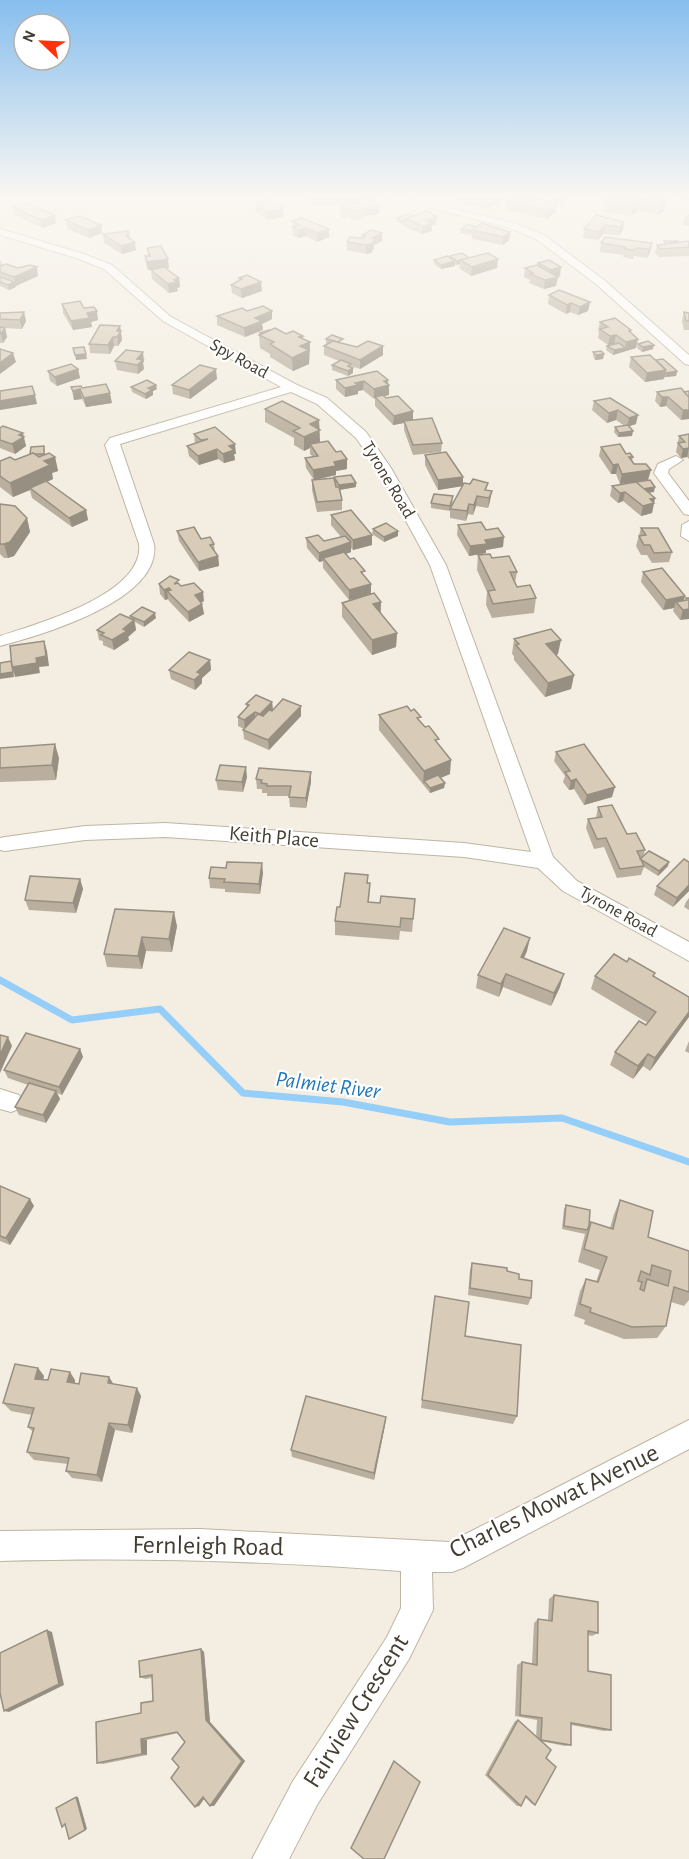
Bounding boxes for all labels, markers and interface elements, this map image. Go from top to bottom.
north arrow [12,12,72,72]
text: N [20,28,39,45]
street label: Spy Road [207,336,271,382]
street label: Tyrone Road [358,438,418,522]
street label: Keith Place [228,823,320,851]
street label: Tyrone Road [576,883,660,941]
water label: Palmiet River [275,1068,382,1102]
street label: Charles Mowat Avenue [445,1439,663,1563]
street label: Fernleigh Road [132,1532,284,1560]
street label: Fairview Crescent [299,1630,413,1792]

